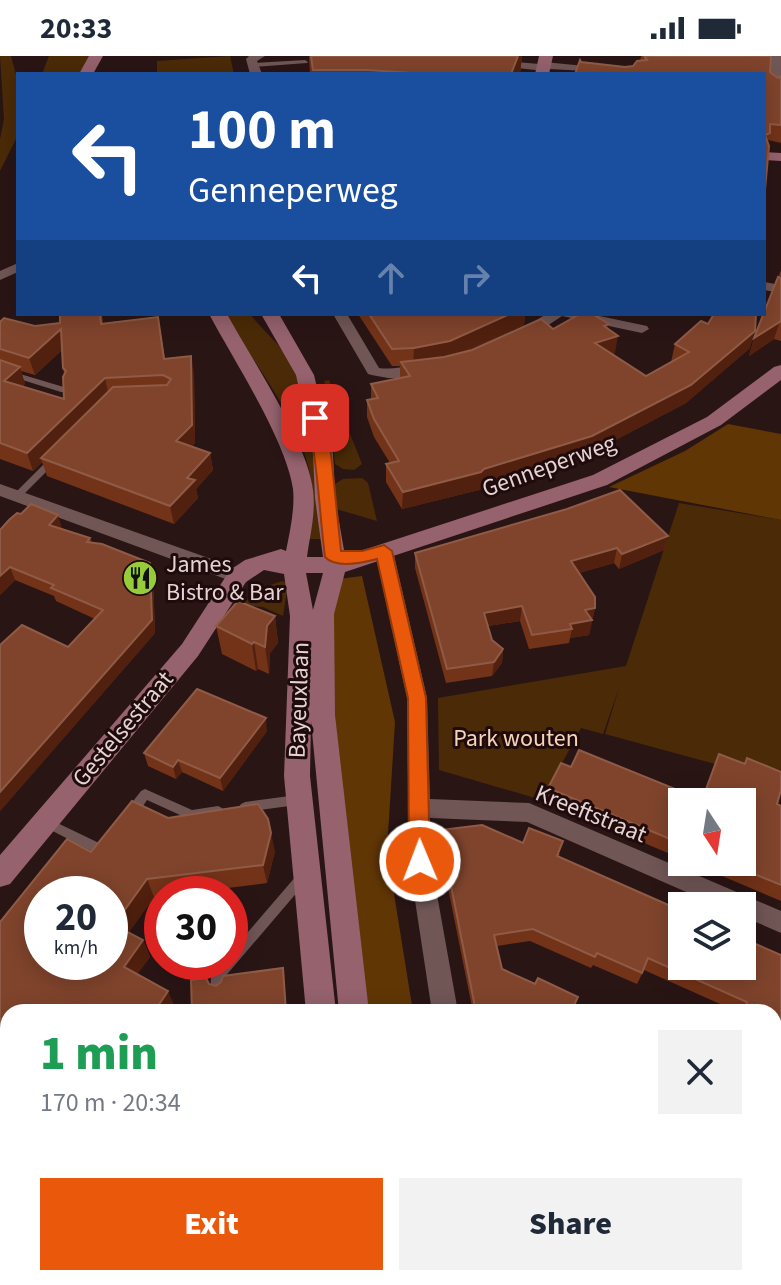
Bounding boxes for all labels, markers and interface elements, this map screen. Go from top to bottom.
text: 20:33 [40,7,112,50]
text: 100 m [188,91,336,170]
icon: left [56,104,160,208]
text: Genneperweg [188,165,398,216]
icon: left [285,256,329,300]
icon: ahead [369,256,413,300]
icon: right [453,256,497,300]
pin [281,384,349,452]
icon: arrive [293,396,337,440]
street label: Genneperweg [477,426,621,506]
place label: James Bistro & Bar [166,547,284,610]
restaurant icon: James Bistro & Bar [121,559,159,597]
street label: Bayeuxlaan [279,641,319,759]
street label: Gestelsestraat [64,664,182,794]
park label: Park wouten [453,721,579,756]
street label: Kreeftstraat [530,776,652,852]
north arrow [668,788,756,876]
map controls [668,788,756,980]
position arrow [378,819,462,903]
speed limit sign: 30 [144,876,248,980]
text: 20 [55,889,97,946]
button: layers [668,892,756,980]
text: km/h [54,934,98,962]
text: 1 min [40,1020,158,1088]
button: close [658,1030,742,1114]
text: 170 m · 20:34 [40,1084,181,1121]
button: Exit [40,1178,383,1270]
button: Share [399,1178,742,1270]

